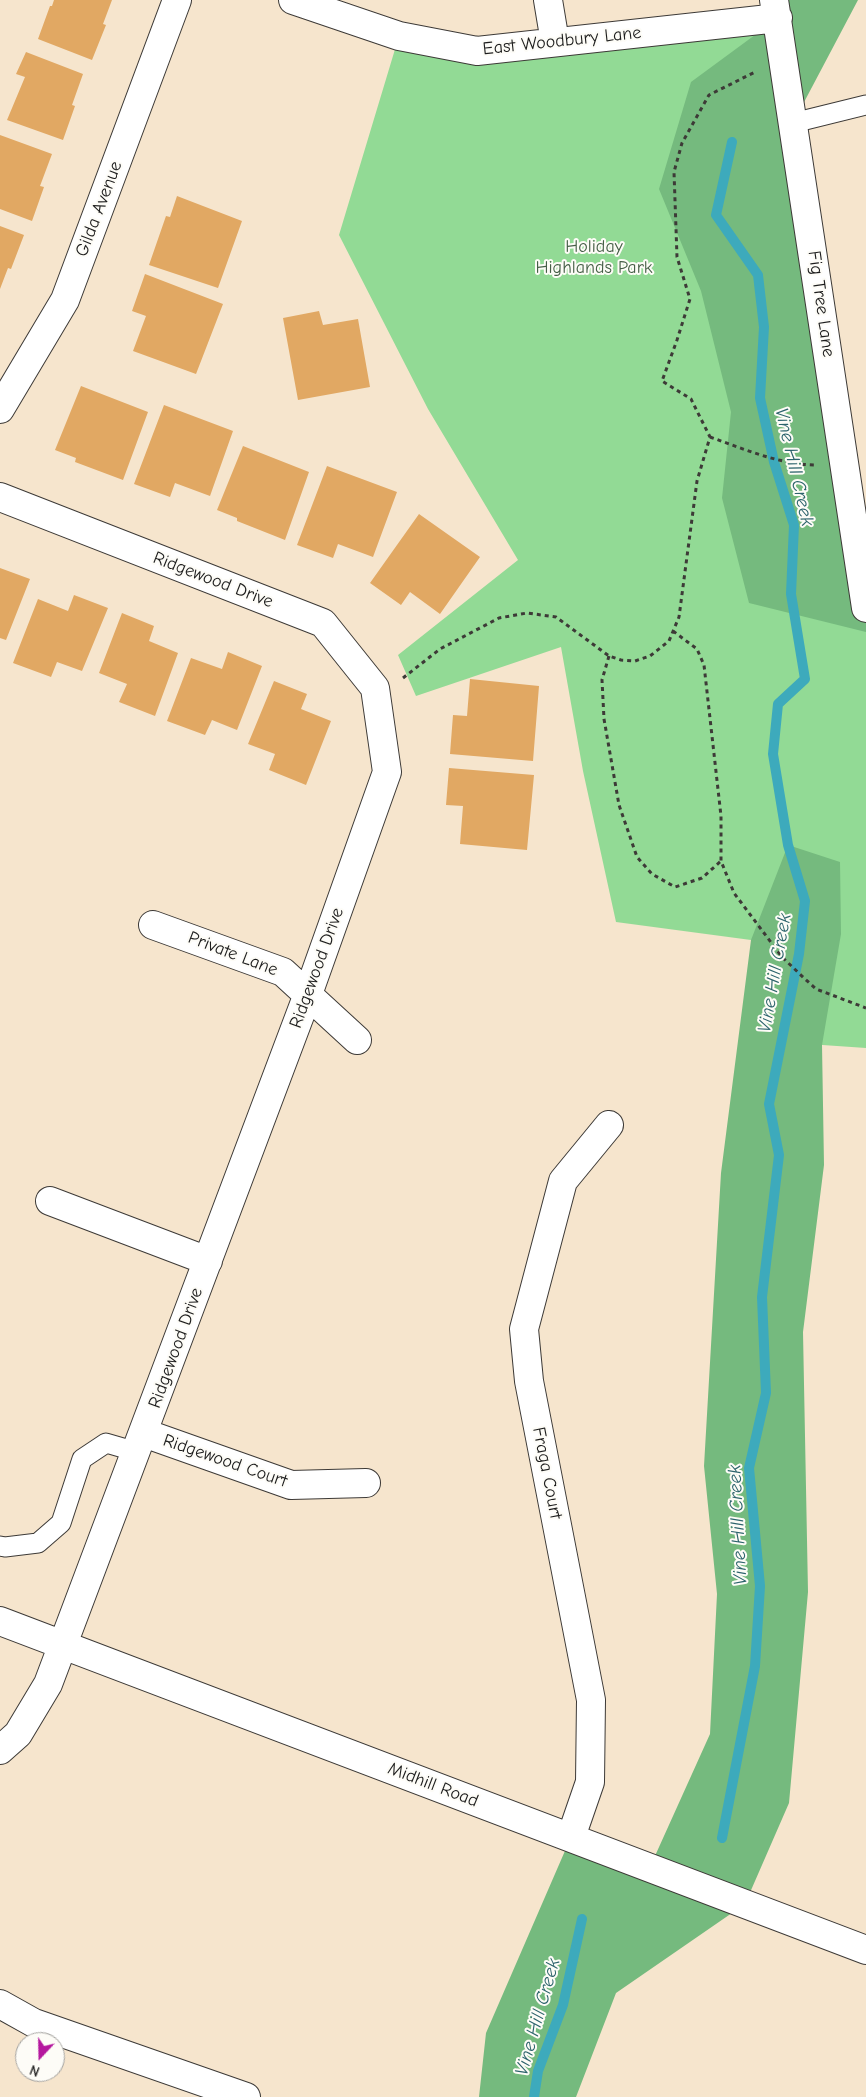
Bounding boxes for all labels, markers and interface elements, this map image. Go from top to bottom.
street label: East Woodbury Lane [482,22,642,60]
street label: Gilda Avenue [71,158,127,260]
park label: Holiday Highlands Park [536,236,652,278]
street label: Fig Tree Lane [803,249,839,359]
water label: Vine Hill Creek [769,406,819,528]
street label: Ridgewood Drive [150,547,276,613]
street label: Ridgewood Drive [285,905,349,1031]
water label: Vine Hill Creek [753,912,797,1034]
street label: Private Lane [185,927,281,981]
street label: Ridgewood Drive [144,1285,208,1411]
street label: Fraga Court [527,1425,567,1521]
street label: Ridgewood Court [160,1430,290,1492]
water label: Vine Hill Creek [723,1464,753,1586]
street label: Midhill Road [385,1758,481,1812]
water label: Vine Hill Creek [510,1956,566,2078]
north arrow [15,2032,65,2082]
text: N [27,2061,42,2080]

